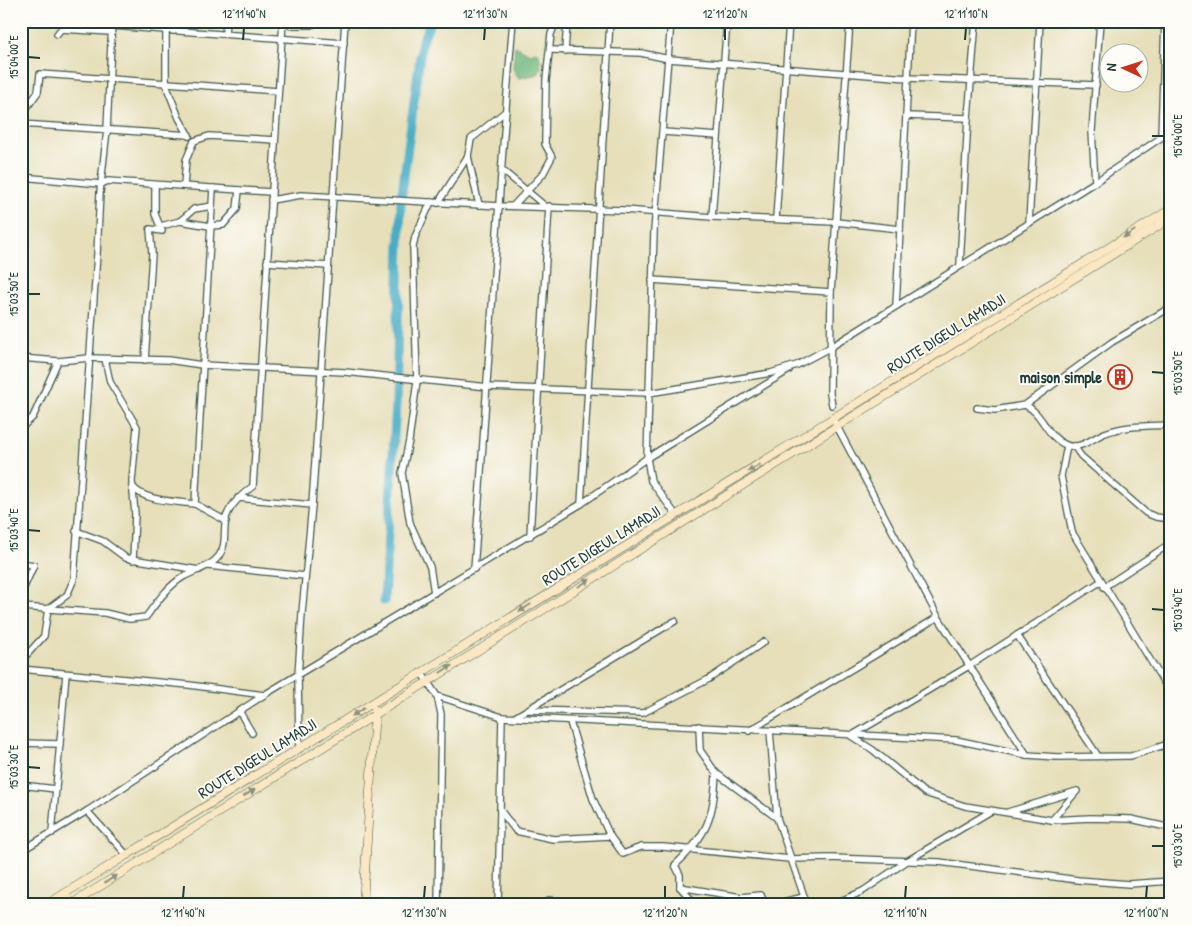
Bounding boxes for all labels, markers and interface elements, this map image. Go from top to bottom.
text: 12°11'40"N [222,5,266,22]
text: 12°11'30"N [463,5,507,22]
text: 12°11'20"N [703,5,747,22]
text: 12°11'10"N [944,5,988,22]
text: 15°04'00"E [5,34,22,79]
north arrow [1100,42,1150,92]
text: N [1101,62,1120,71]
text: 15°04'00"E [1169,113,1186,158]
one-way arrow [1123,230,1136,239]
text: 15°03'50"E [5,271,22,316]
street label: ROUTE DIGEUL LAMADJI [882,288,1010,378]
text: 15°03'50"E [1169,350,1186,395]
building icon: maison simple [1107,364,1133,390]
place label: maison simple [1020,366,1103,389]
one-way arrow [747,463,760,472]
street label: ROUTE DIGEUL LAMADJI [537,500,665,590]
text: 15°03'40"E [5,507,22,552]
one-way arrow [577,578,590,588]
text: 15°03'40"E [1169,587,1186,632]
one-way arrow [519,603,532,612]
one-way arrow [439,665,453,674]
one-way arrow [351,707,364,716]
street label: ROUTE DIGEUL LAMADJI [193,713,321,803]
text: 15°03'30"E [5,744,22,789]
one-way arrow [242,788,256,797]
text: 15°03'30"E [1169,823,1186,868]
one-way arrow [105,874,118,884]
text: 12°11'40"N [161,904,205,921]
text: 12°11'30"N [402,904,446,921]
text: 12°11'20"N [643,904,687,921]
text: 12°11'10"N [883,904,927,921]
text: 12°11'00"N [1124,904,1168,921]

